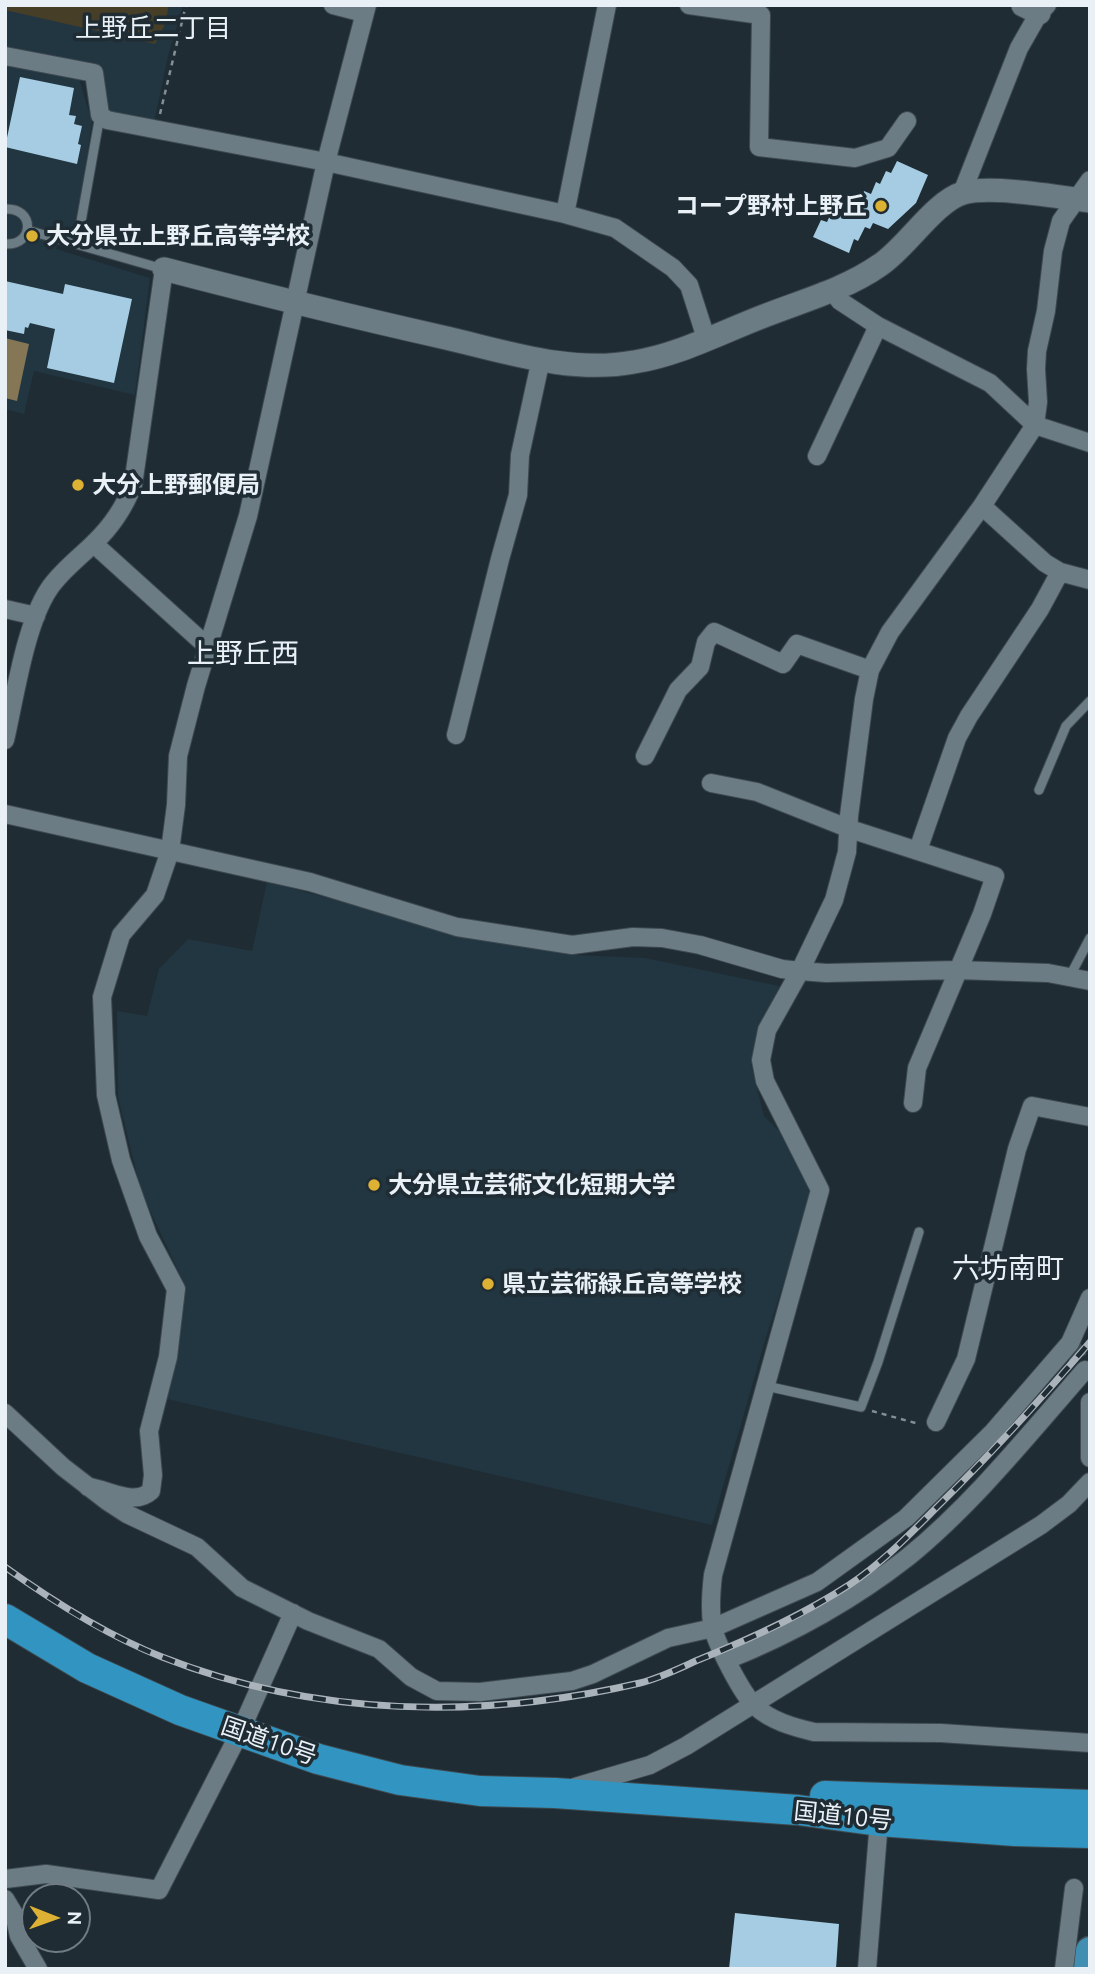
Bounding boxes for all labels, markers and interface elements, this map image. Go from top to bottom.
district label: 上野丘二丁目 [75,12,231,44]
place label: コープ野村上野丘 [675,192,867,220]
marker: コープ野村上野丘 [873,198,889,214]
place label: 大分県立上野丘高等学校 [46,222,310,250]
marker: 大分県立上野丘高等学校 [24,228,40,244]
place label: 大分上野郵便局 [92,471,260,499]
marker: 大分上野郵便局 [70,477,86,493]
district label: 上野丘西 [187,637,299,671]
place label: 大分県立芸術文化短期大学 [388,1171,676,1199]
marker: 大分県立芸術文化短期大学 [366,1177,382,1193]
district label: 六坊南町 [952,1252,1064,1286]
place label: 県立芸術緑丘高等学校 [502,1270,742,1298]
marker: 県立芸術緑丘高等学校 [480,1276,496,1292]
street label: 国道10号 [217,1711,321,1771]
street label: 国道10号 [792,1797,894,1835]
north arrow [21,1883,91,1953]
text: N [64,1911,86,1926]

